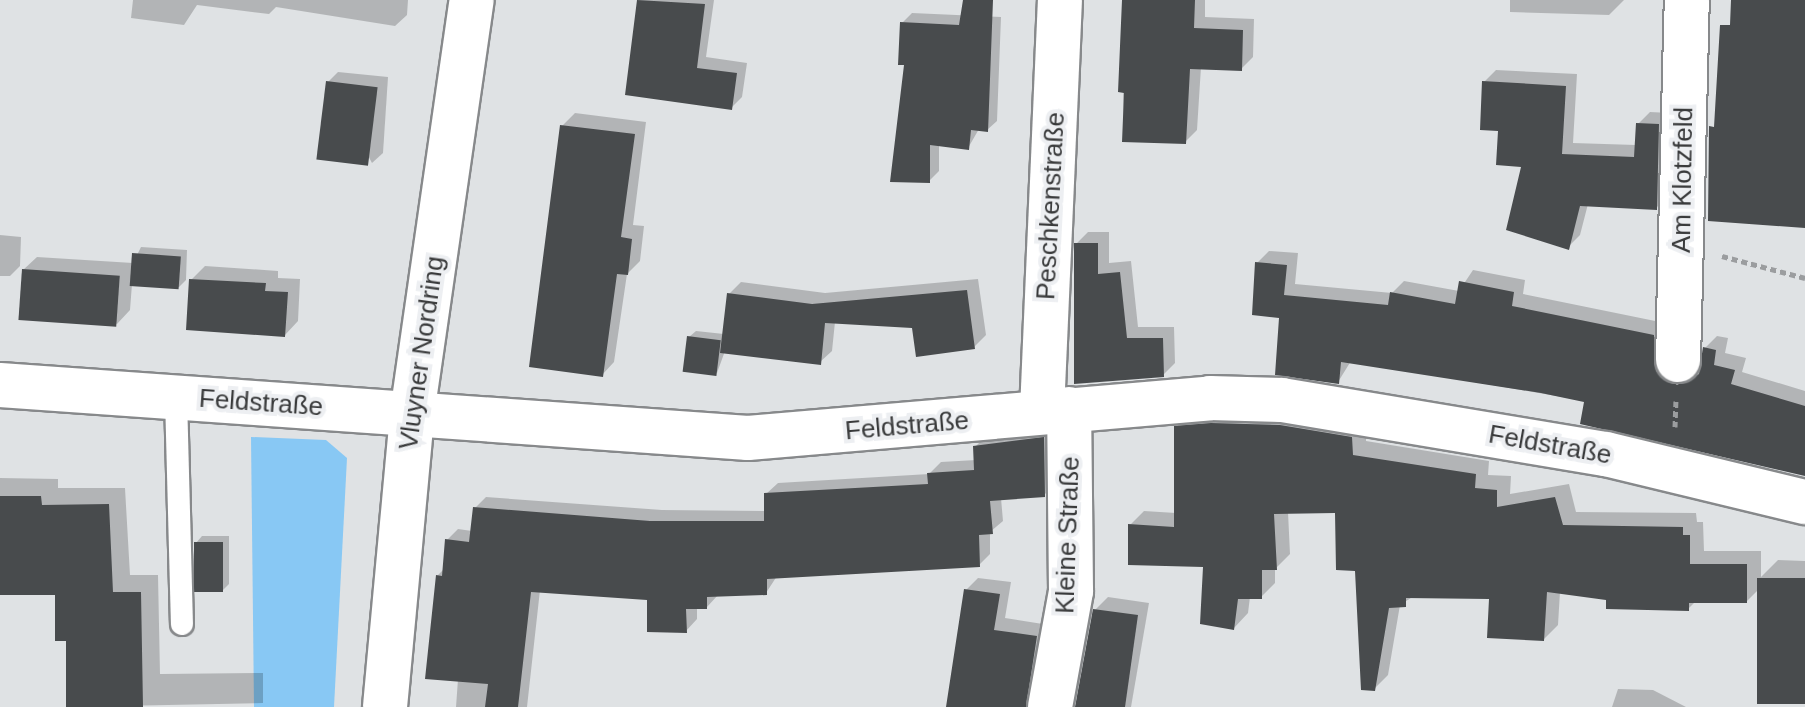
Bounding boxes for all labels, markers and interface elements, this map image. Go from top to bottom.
street label: Am Klotzfeld [1666,107,1700,253]
street label: Peschkenstraße [1031,111,1071,301]
street label: Vluyner Nordring [393,254,451,452]
street label: Feldstraße [198,383,324,423]
street label: Feldstraße [844,405,970,447]
street label: Feldstraße [1486,419,1614,471]
street label: Kleine Straße [1050,456,1086,614]

